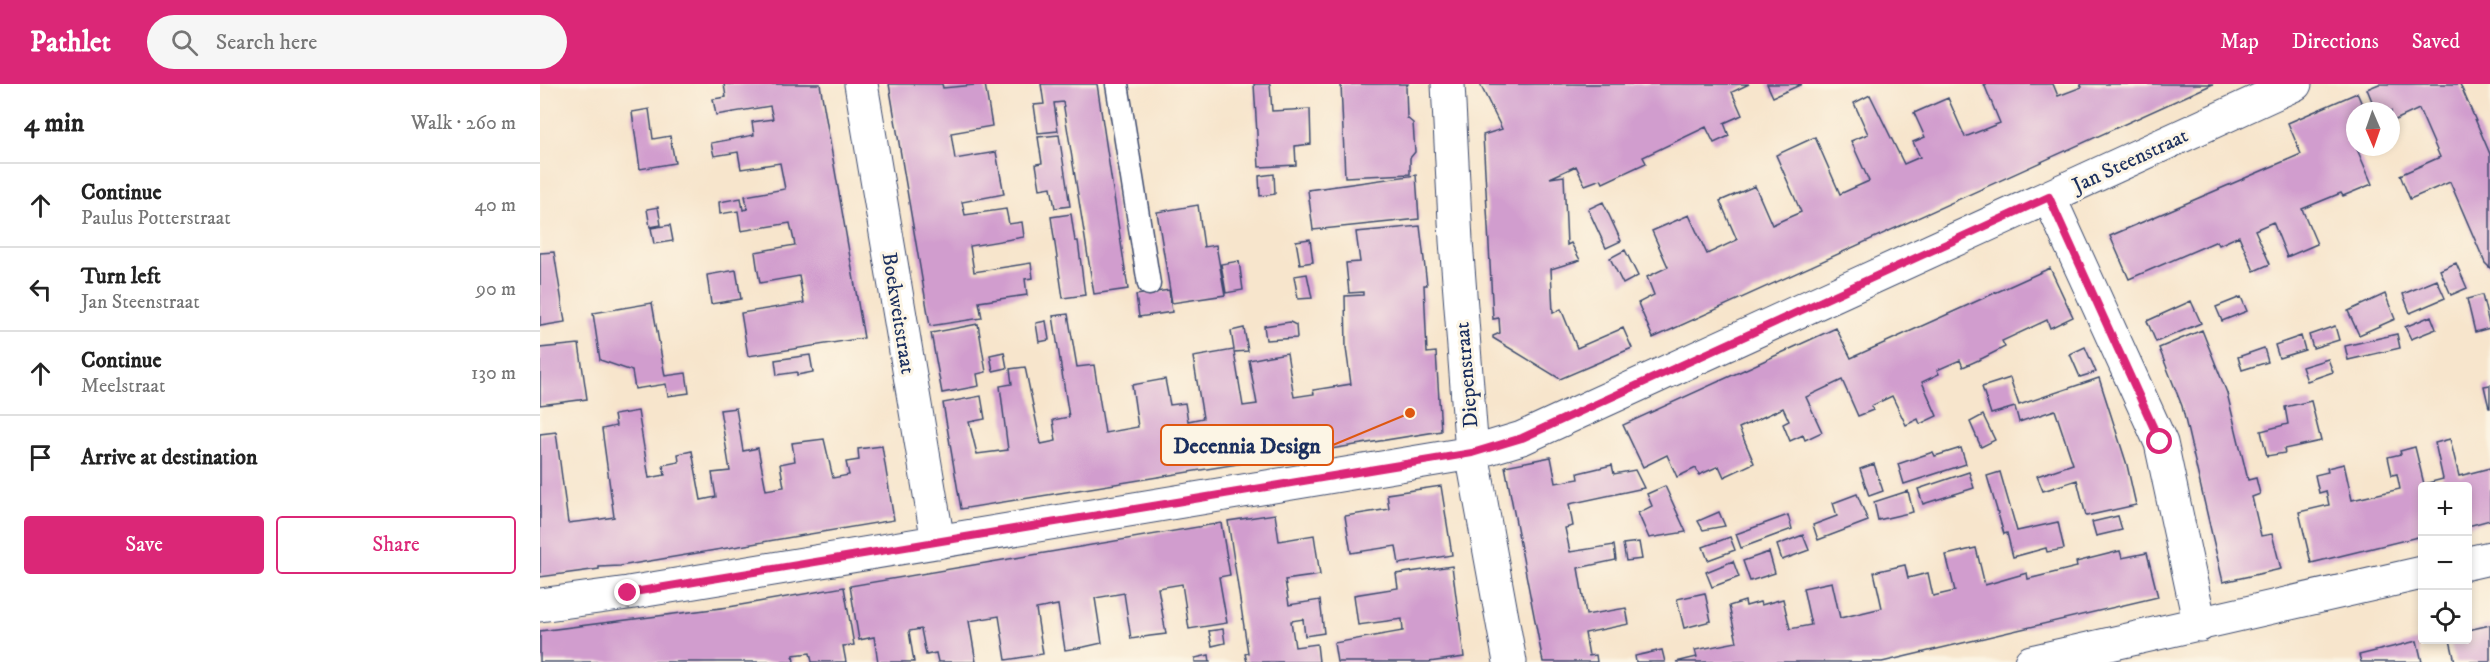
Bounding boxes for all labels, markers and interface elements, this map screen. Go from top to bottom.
search box [147,15,567,69]
text: Pathlet [30,25,111,60]
icon: search [168,26,201,59]
text: Search here [216,29,317,56]
text: Map [2220,29,2259,55]
text: Directions [2292,29,2379,55]
text: Saved [2412,29,2460,55]
north arrow [2346,102,2400,156]
text: 4 min [24,107,84,140]
text: Walk · 260 m [411,111,516,136]
street label: Jan Steenstraat [2067,123,2193,200]
text: Continue [81,179,162,206]
icon: ahead [24,189,57,222]
text: 40 m [474,193,516,218]
text: Paulus Potterstraat [81,206,231,231]
street label: Boekweitstraat [876,250,921,376]
text: Turn left [81,263,161,290]
icon: left [24,273,57,306]
text: 90 m [476,277,516,302]
text: Jan Steenstraat [81,290,200,315]
street label: Diepenstraat [1449,321,1485,429]
text: Continue [81,347,162,374]
icon: ahead [24,357,57,390]
text: 130 m [471,361,516,386]
text: Meelstraat [81,374,166,399]
callout: Decennia Design [1161,425,1333,465]
route start [2146,428,2172,454]
text: Decennia Design [1173,433,1321,460]
icon: arrive [24,441,57,474]
text: Arrive at destination [81,444,258,471]
map controls [2418,482,2472,644]
button: + [2418,482,2472,536]
button: Save [24,516,264,574]
button: Share [276,516,516,574]
button: − [2418,536,2472,590]
route end [614,579,640,605]
button: locate [2418,590,2472,644]

